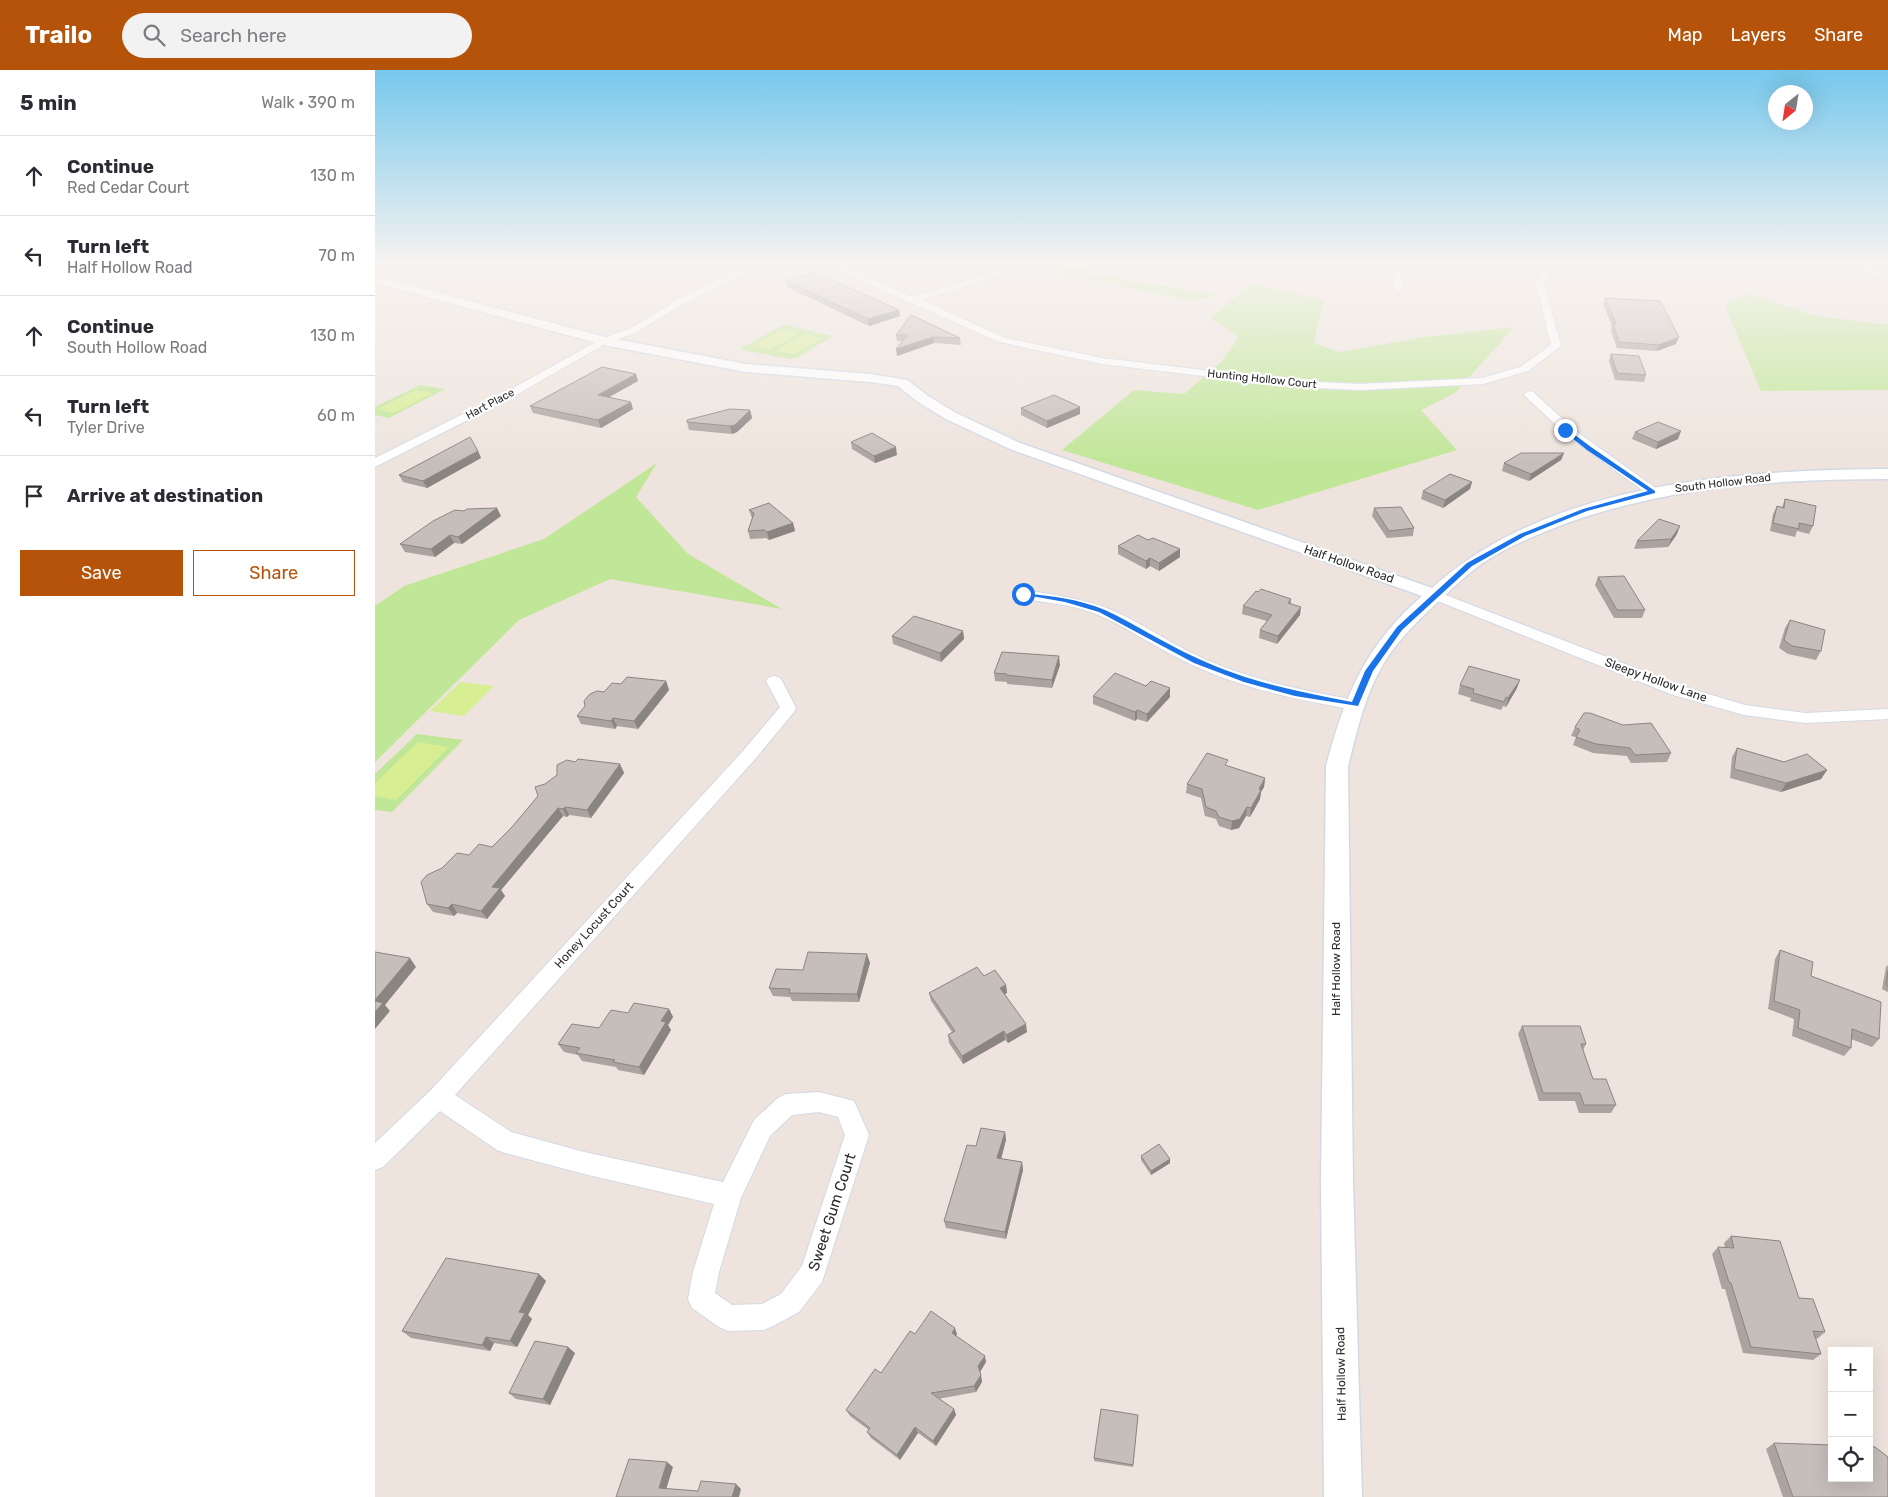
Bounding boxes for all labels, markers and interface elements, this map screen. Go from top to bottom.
search box [122,13,472,58]
text: Trailo [25,21,92,49]
icon: search [140,21,168,49]
text: Search here [180,24,287,47]
text: Map [1668,24,1703,46]
text: Layers [1731,24,1786,46]
text: Share [1814,24,1863,46]
north arrow [1768,85,1813,130]
text: 5 min [20,90,77,115]
text: Walk · 390 m [261,93,355,112]
text: Continue [67,155,154,178]
icon: ahead [20,162,48,190]
text: 130 m [310,166,355,185]
text: Red Cedar Court [67,178,189,197]
text: Turn left [67,235,149,258]
icon: left [20,242,48,270]
text: 70 m [318,246,355,265]
text: Half Hollow Road [67,258,193,277]
text: Continue [67,315,154,338]
icon: ahead [20,322,48,350]
text: 130 m [310,326,355,345]
text: South Hollow Road [67,338,207,357]
street label: Hunting Hollow Court [1207,367,1318,391]
street label: Hart Place [463,386,517,422]
text: Turn left [67,395,149,418]
icon: left [20,402,48,430]
text: 60 m [317,406,355,425]
text: Tyler Drive [67,418,145,437]
route end [1554,419,1577,442]
street label: South Hollow Road [1674,471,1772,495]
icon: arrive [20,482,48,510]
text: Arrive at destination [67,484,263,507]
street label: Half Hollow Road [1302,542,1396,586]
button: Save [20,550,183,596]
button: Share [193,550,355,596]
route start [1012,583,1035,606]
street label: Sleepy Hollow Lane [1603,655,1709,705]
street label: Honey Locust Court [552,879,637,971]
street label: Half Hollow Road [1329,922,1343,1016]
street label: Sweet Gum Court [804,1151,860,1273]
street label: Half Hollow Road [1333,1327,1349,1421]
map controls [1828,1347,1873,1482]
button: + [1828,1347,1873,1392]
button: − [1828,1392,1873,1437]
button: locate [1828,1437,1873,1482]

